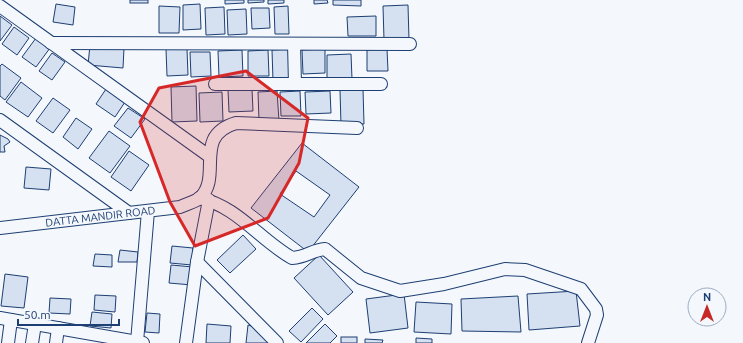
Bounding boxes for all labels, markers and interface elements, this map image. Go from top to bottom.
street label: DATTA MANDIR ROAD [45,204,156,229]
north arrow [687,287,727,327]
text: N [703,291,711,303]
scale bar [18,301,119,327]
text: 50 m [24,308,51,321]

